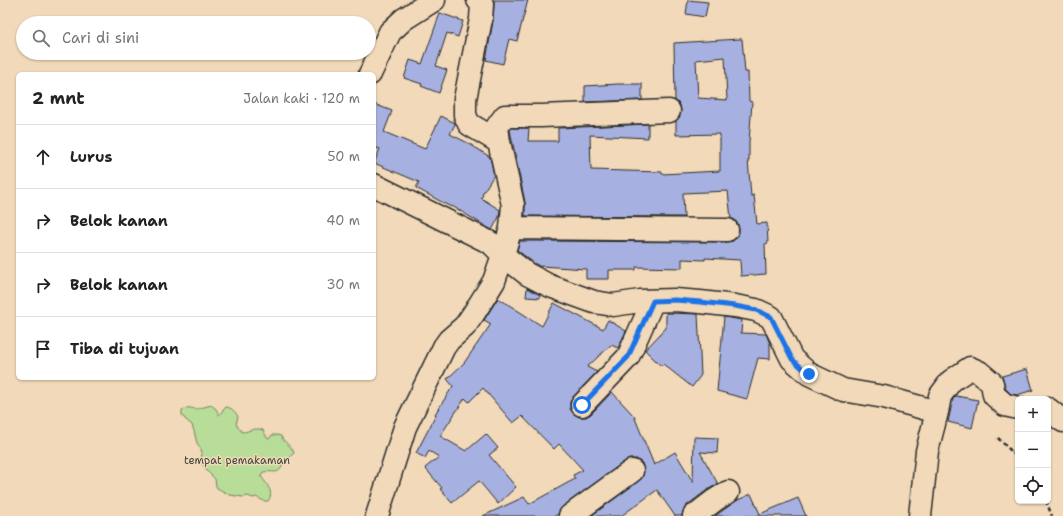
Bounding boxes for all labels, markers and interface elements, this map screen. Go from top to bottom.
search box [16,16,376,60]
icon: search [30,27,52,49]
text: Cari di sini [62,28,139,48]
text: 2 mnt [32,87,85,109]
text: Jalan kaki · 120 m [243,90,360,107]
icon: ahead [32,146,54,168]
text: Lurus [70,147,112,167]
text: 50 m [327,148,360,165]
icon: right [32,210,54,232]
text: Belok kanan [70,211,168,231]
text: 40 m [326,212,360,229]
icon: right [32,274,54,296]
text: Belok kanan [70,275,168,295]
text: 30 m [326,276,360,293]
icon: arrive [32,338,54,360]
text: Tiba di tujuan [70,339,179,359]
route end [800,365,818,383]
route start [573,396,591,414]
map controls [1015,396,1051,504]
button: + [1015,396,1051,432]
button: − [1015,432,1051,468]
park label: tempat pemakaman [184,453,290,468]
button: locate [1015,468,1051,504]

